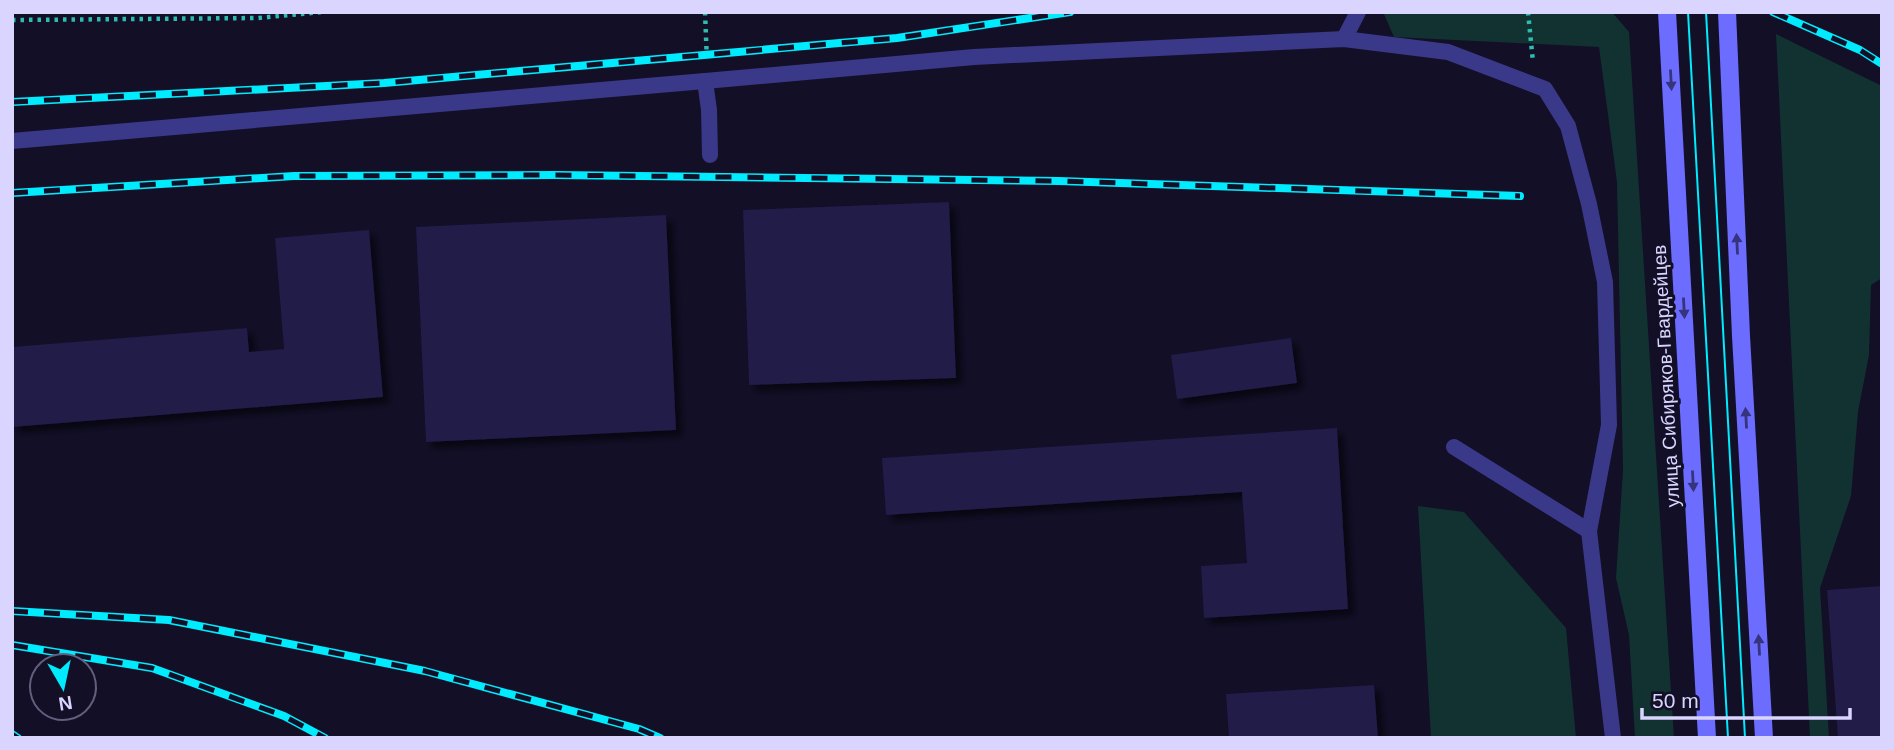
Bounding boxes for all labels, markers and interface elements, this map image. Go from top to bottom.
one-way arrow [1666,70,1677,92]
one-way arrow [1732,233,1743,255]
street label: улица Сибиряков-Гвардейцев [1649,244,1683,508]
one-way arrow [1678,297,1689,319]
one-way arrow [1740,407,1751,429]
one-way arrow [1688,470,1699,492]
one-way arrow [1753,634,1764,656]
north arrow [28,652,98,722]
scale bar [1642,676,1850,720]
text: 50 m [1652,689,1699,712]
text: N [57,692,74,715]

